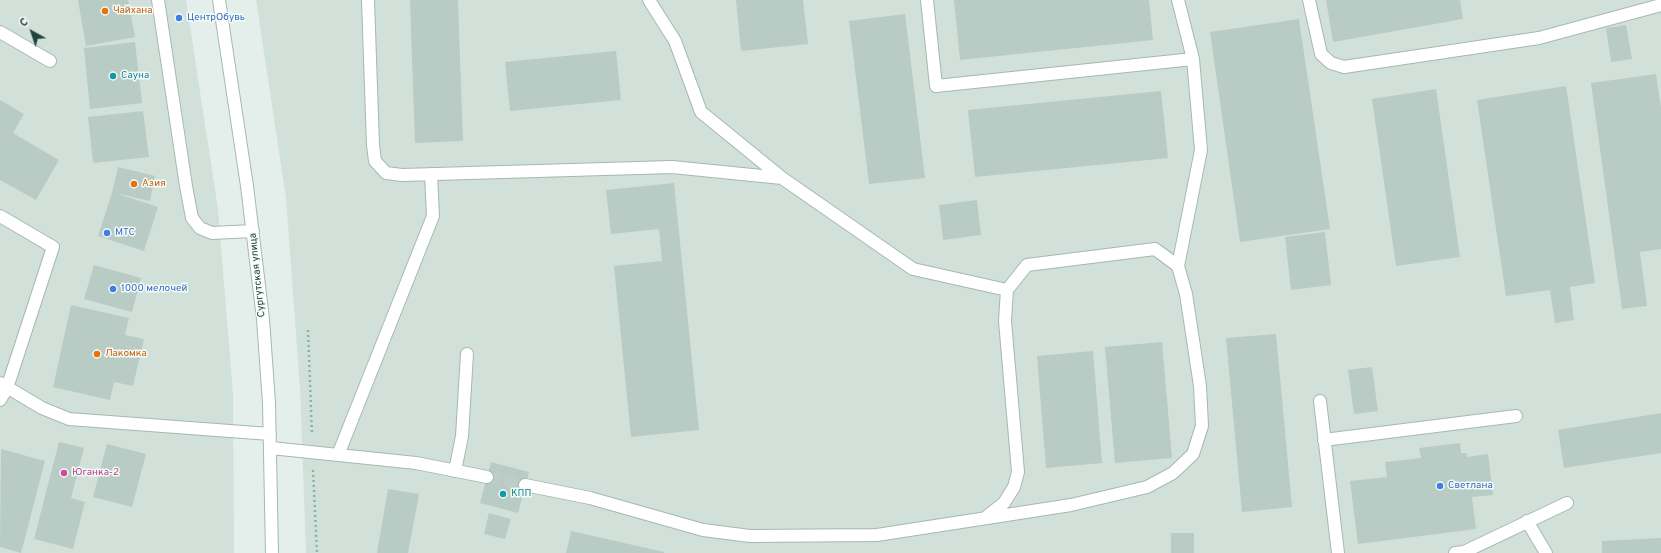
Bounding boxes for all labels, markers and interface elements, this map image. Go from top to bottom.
place label: Чайхана [113,5,152,17]
marker: Чайхана [100,6,110,16]
north arrow [12,12,52,52]
place label: ЦентрОбувь [187,12,245,24]
marker: ЦентрОбувь [174,13,184,23]
text: С [17,15,31,30]
place label: Сауна [121,70,149,82]
marker: Сауна [108,71,118,81]
place label: Азия [142,178,166,190]
marker: Азия [129,179,139,189]
place label: МТС [115,227,135,239]
marker: МТС [102,228,112,238]
street label: Сургутская улица [248,232,268,318]
place label: 1000 мелочей [121,283,187,295]
marker: 1000 мелочей [108,284,118,294]
place label: Лакомка [105,348,147,360]
marker: Лакомка [92,349,102,359]
place label: Юганка-2 [72,467,119,479]
marker: Юганка-2 [59,468,69,478]
place label: Светлана [1448,480,1493,492]
marker: Светлана [1435,481,1445,491]
place label: КПП [511,488,531,500]
marker: КПП [498,489,508,499]

